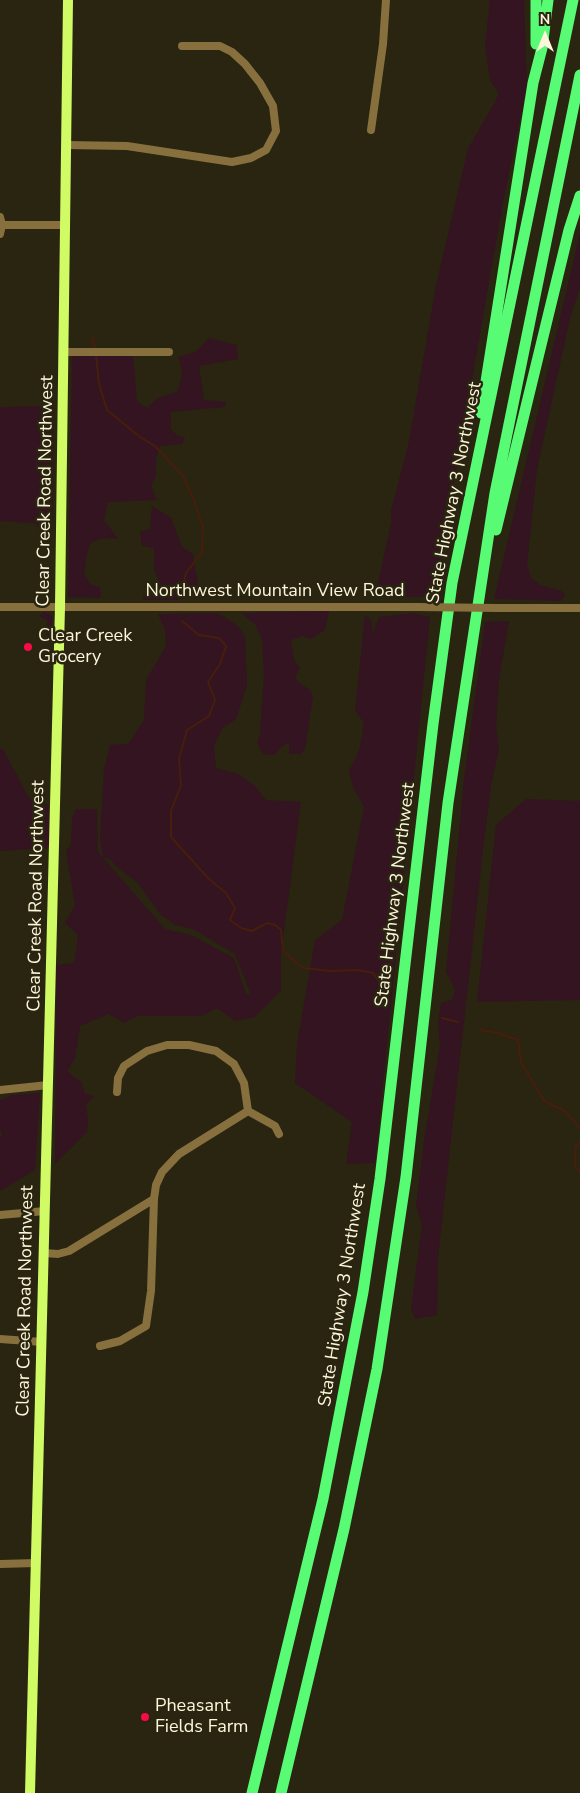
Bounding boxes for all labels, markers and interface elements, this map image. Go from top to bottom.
north arrow [520,10,570,60]
text: N [540,10,550,29]
street label: Clear Creek Road Northwest [33,375,59,607]
street label: State Highway 3 Northwest [423,380,487,606]
street label: Northwest Mountain View Road [145,581,405,603]
place label: Clear Creek Grocery [38,626,132,669]
marker: Clear Creek Grocery [22,641,34,653]
street label: Clear Creek Road Northwest [24,780,50,1012]
street label: State Highway 3 Northwest [372,782,420,1008]
street label: State Highway 3 Northwest [315,1182,371,1408]
street label: Clear Creek Road Northwest [13,1185,39,1417]
place label: Pheasant Fields Farm [155,1696,249,1738]
marker: Pheasant Fields Farm [139,1711,151,1723]

